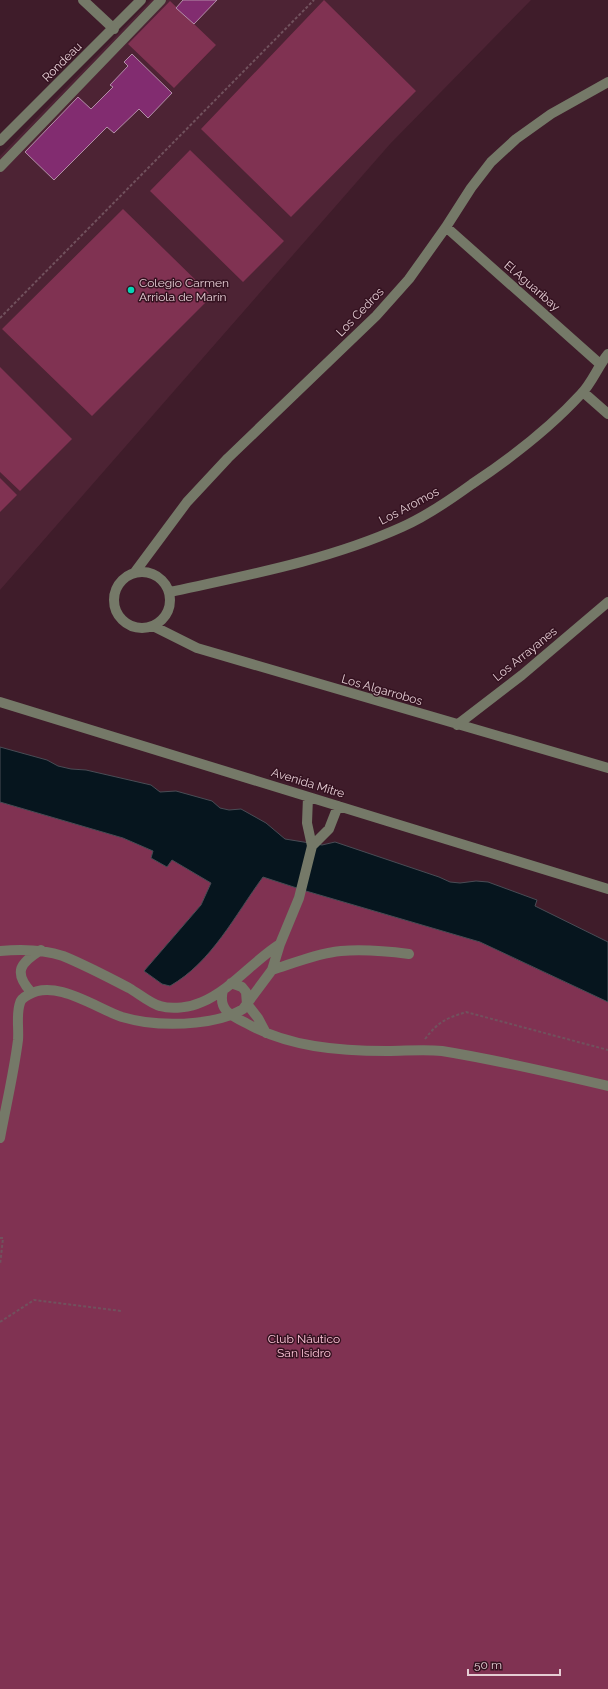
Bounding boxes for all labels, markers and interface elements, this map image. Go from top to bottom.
street label: Rondeau [39,39,85,85]
street label: El Aguaribay [501,258,563,314]
place label: Colegio Carmen Arriola de Marín [139,276,229,304]
street label: Los Cedros [333,284,387,339]
marker: Colegio Carmen Arriola de Marín [126,285,136,295]
street label: Los Aromos [377,484,441,528]
street label: Los Arrayanes [490,624,560,684]
street label: Los Algarrobos [340,672,424,708]
street label: Avenida Mitre [270,765,346,801]
park label: Club Náutico San Isidro [268,1332,340,1360]
scale bar [468,1651,560,1677]
text: 50 m [474,1658,502,1672]

